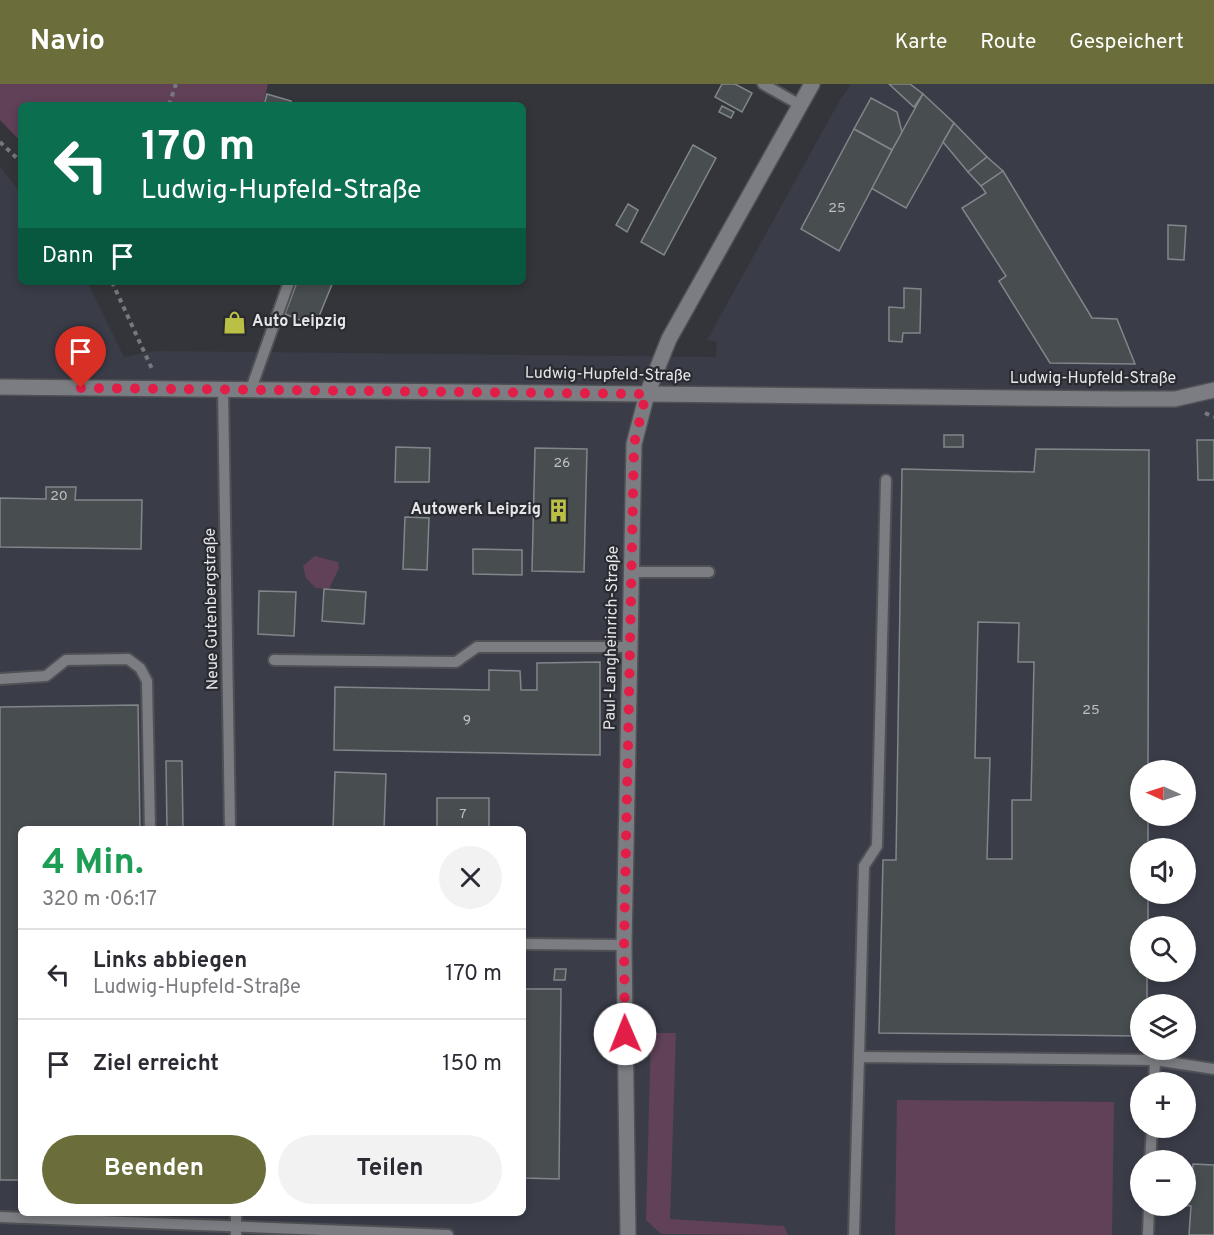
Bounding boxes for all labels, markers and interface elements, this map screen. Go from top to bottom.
text: Navio [30,24,105,60]
text: Karte [895,29,947,56]
text: Route [980,29,1036,56]
text: Gespeichert [1069,29,1184,56]
text: 170 m [141,122,255,175]
icon: left [42,126,120,204]
text: Ludwig-Hupfeld-Straße [141,174,422,208]
house number: 25 [828,200,846,217]
icon: arrive [106,240,139,273]
text: Dann [42,243,94,270]
shop icon: Auto Leipzig [221,309,247,335]
place label: Auto Leipzig [252,312,346,332]
pin [55,326,106,388]
icon: arrive [64,335,97,368]
street label: Ludwig-Hupfeld-Straße [525,364,691,386]
street label: Ludwig-Hupfeld-Straße [1010,369,1176,389]
house number: 26 [554,455,570,472]
house number: 20 [50,488,68,505]
building icon: Autowerk Leipzig [546,497,572,523]
place label: Autowerk Leipzig [410,500,541,520]
street label: Neue Gutenbergstraße [201,528,223,690]
street label: Paul-Langheinrich-Straße [600,546,624,730]
house number: 25 [1082,702,1100,719]
house number: 9 [463,712,471,729]
north arrow [1130,760,1196,826]
map controls [1130,760,1196,1216]
house number: 7 [459,806,467,823]
button: sound [1130,838,1196,904]
text: 4 Min. [42,841,144,887]
button: close [439,846,502,909]
text: 320 m · 06:17 [42,887,157,913]
button: search [1130,916,1196,982]
text: Links abbiegen [93,948,247,975]
icon: left [42,958,75,991]
text: 170 m [445,961,502,988]
text: Ludwig-Hupfeld-Straße [93,975,301,1001]
button: layers [1130,994,1196,1060]
position arrow [593,1002,657,1066]
icon: arrive [42,1048,75,1081]
text: Ziel erreicht [93,1051,219,1078]
text: 150 m [442,1051,502,1078]
button: + [1130,1072,1196,1138]
button: Beenden [42,1135,266,1204]
button: Teilen [278,1135,502,1204]
button: − [1130,1150,1196,1216]

